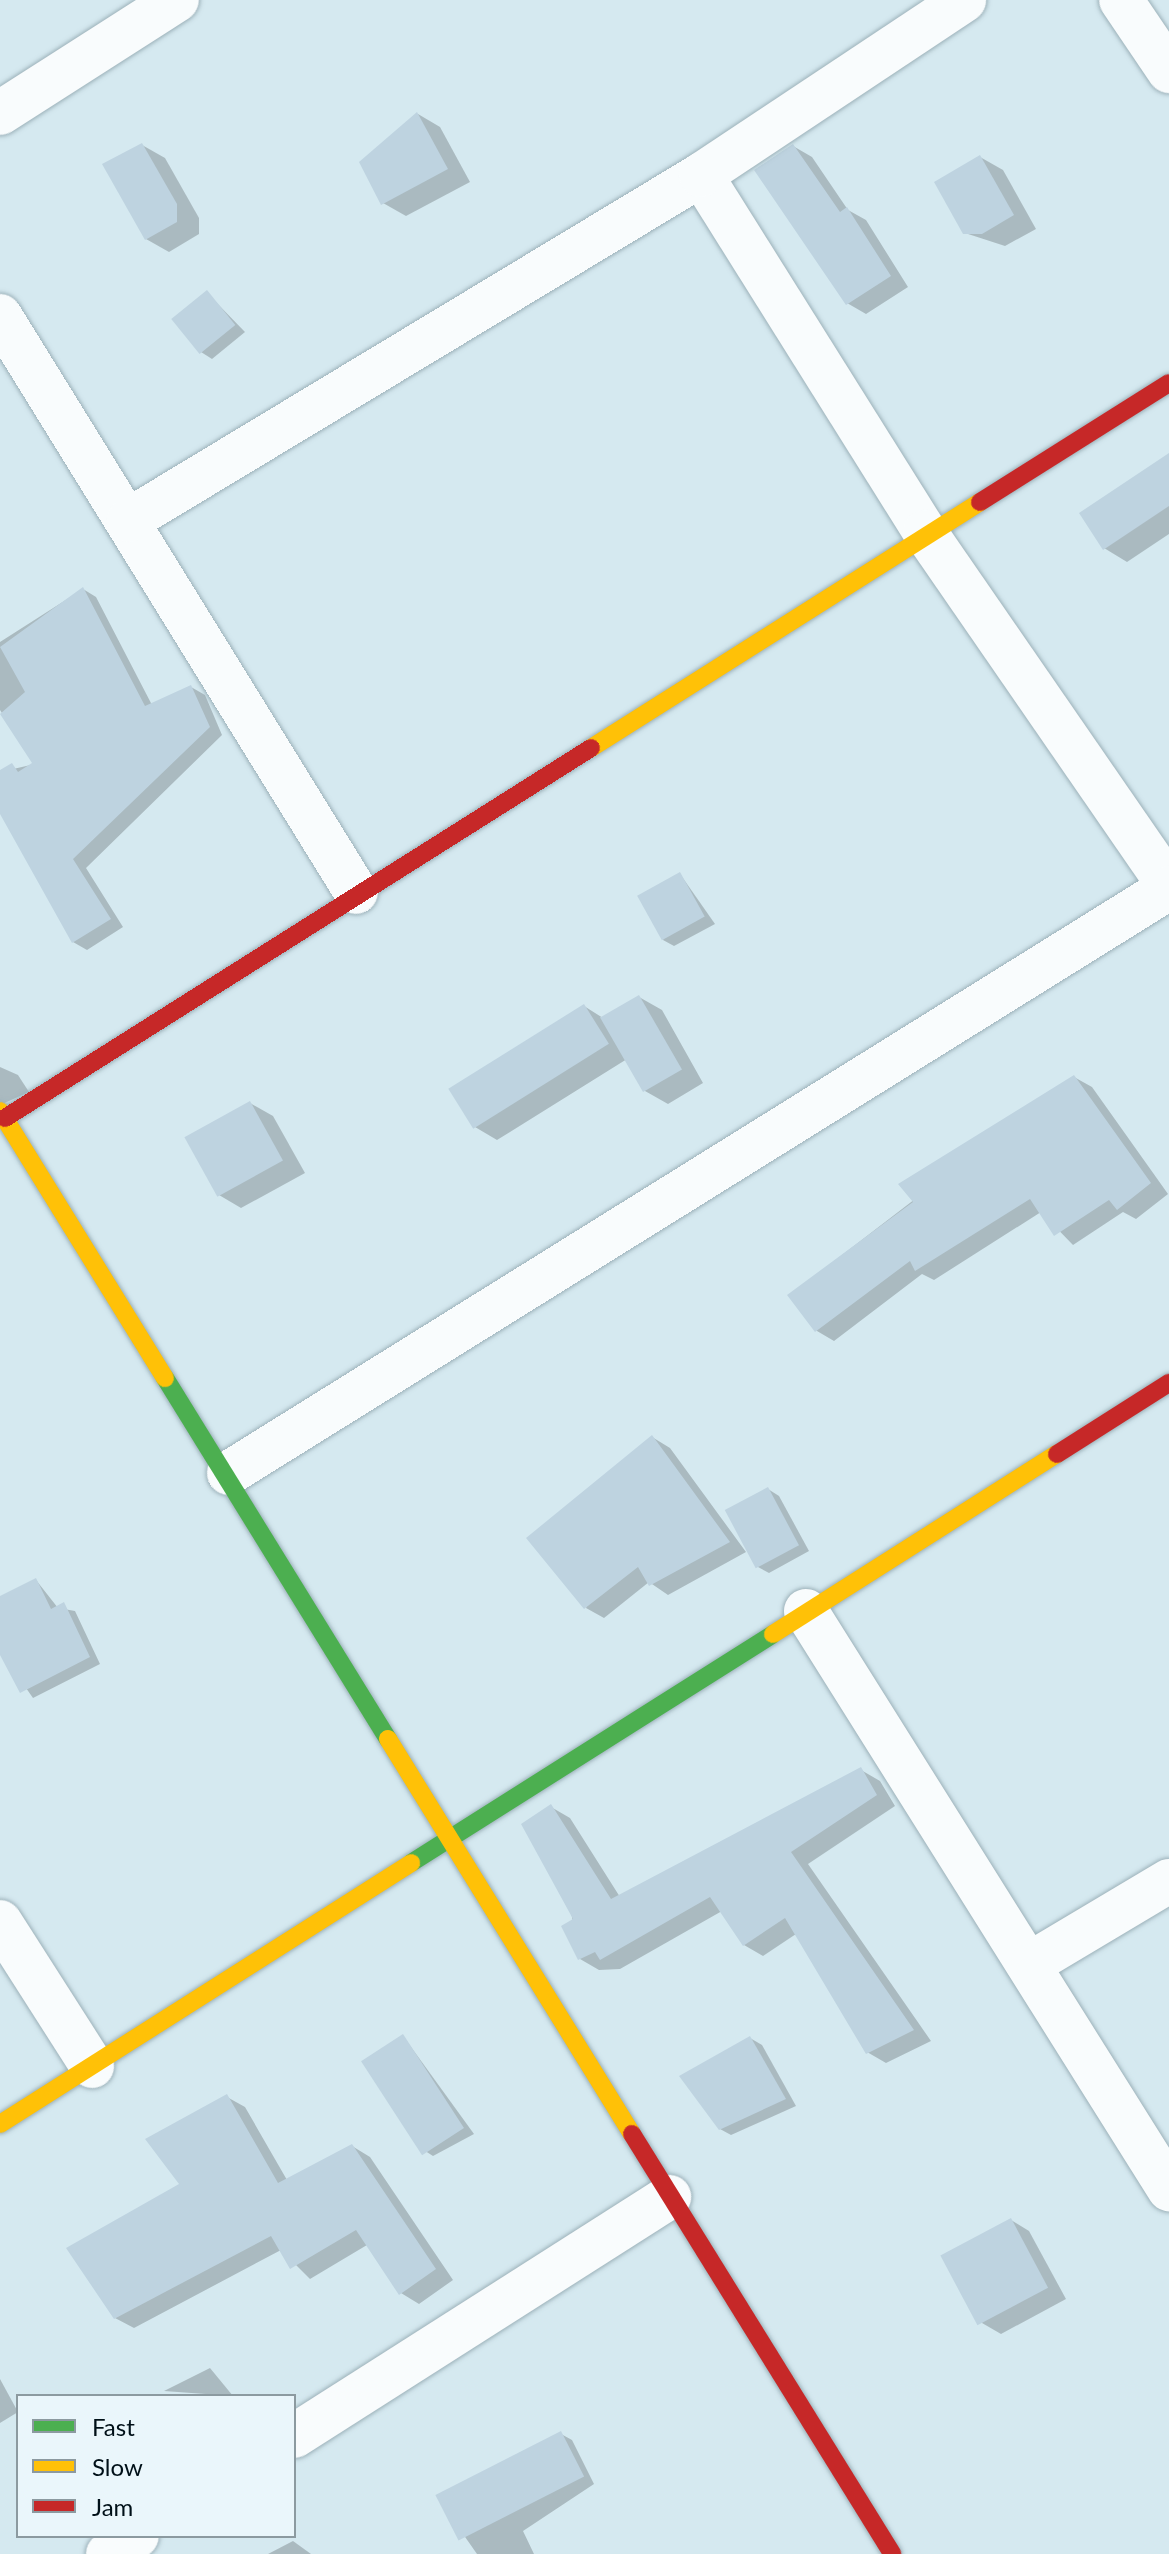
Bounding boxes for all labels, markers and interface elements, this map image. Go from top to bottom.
legend [16,2394,296,2538]
text: Fast [92,2412,135,2441]
text: Slow [92,2452,143,2481]
text: Jam [92,2492,133,2521]

